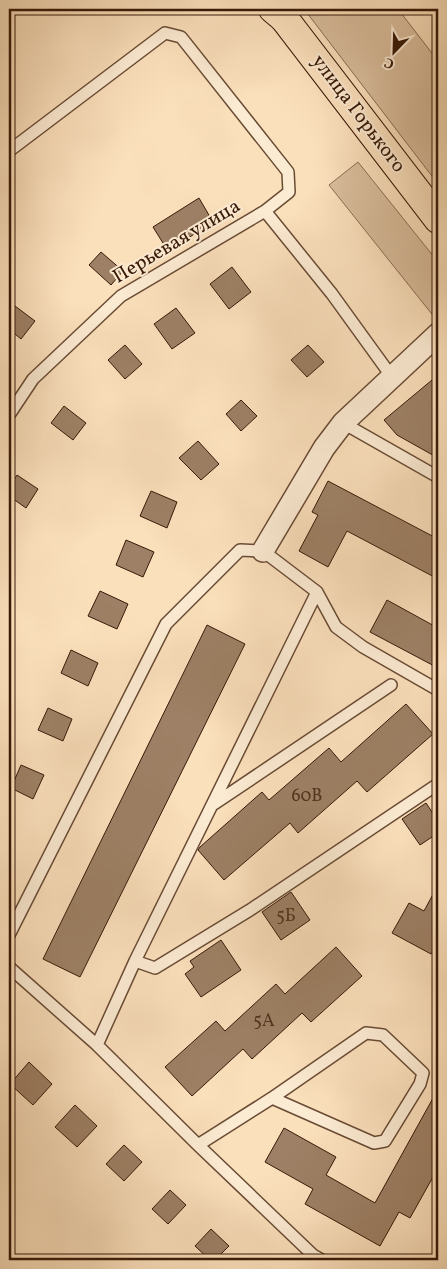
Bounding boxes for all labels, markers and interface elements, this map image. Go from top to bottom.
north arrow [370,28,420,78]
street label: улица Горького [304,49,412,179]
text: С [382,52,397,73]
street label: Перьевая улица [108,193,246,291]
house number: 60В [291,784,323,809]
house number: 5Б [276,904,296,929]
house number: 5А [253,1009,275,1034]

